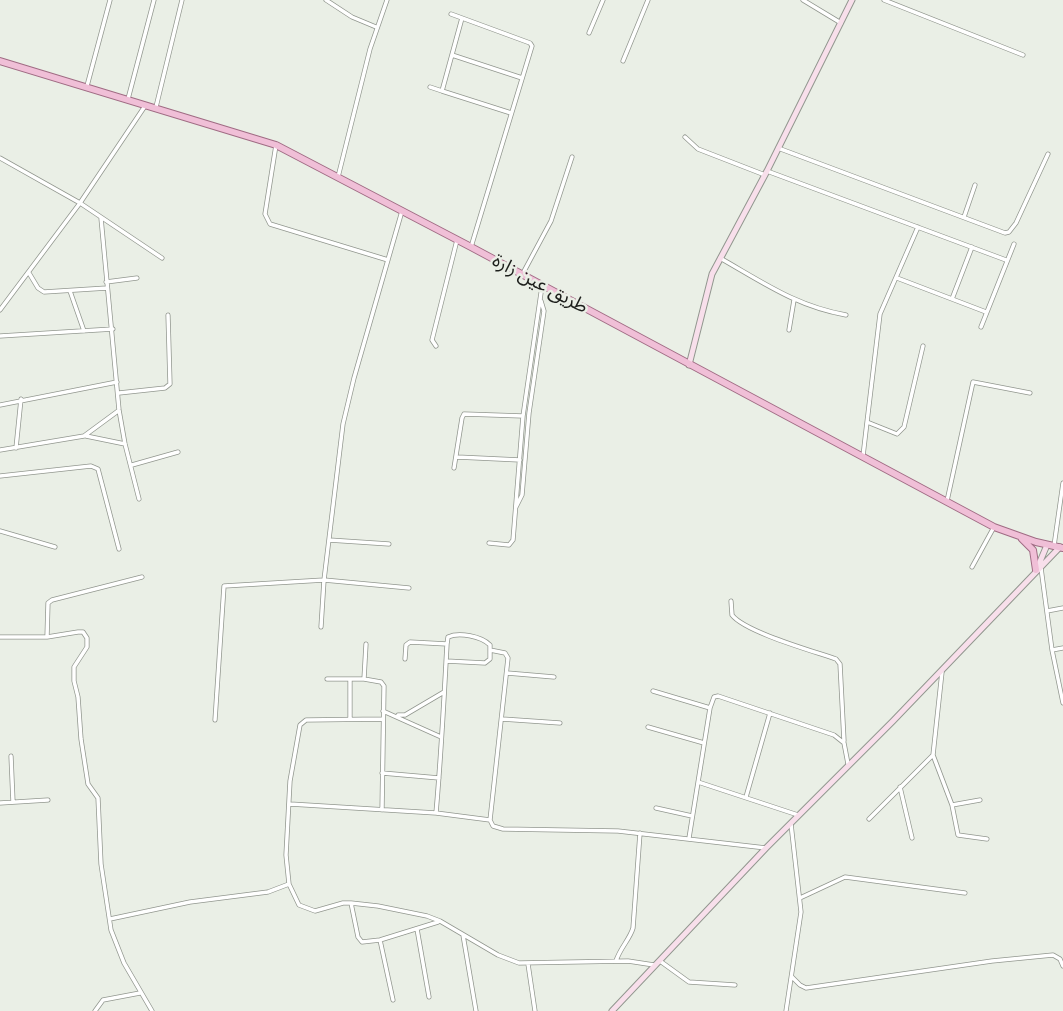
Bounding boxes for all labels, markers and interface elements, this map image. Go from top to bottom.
street label: طريق عين زارة [488,249,592,319]

